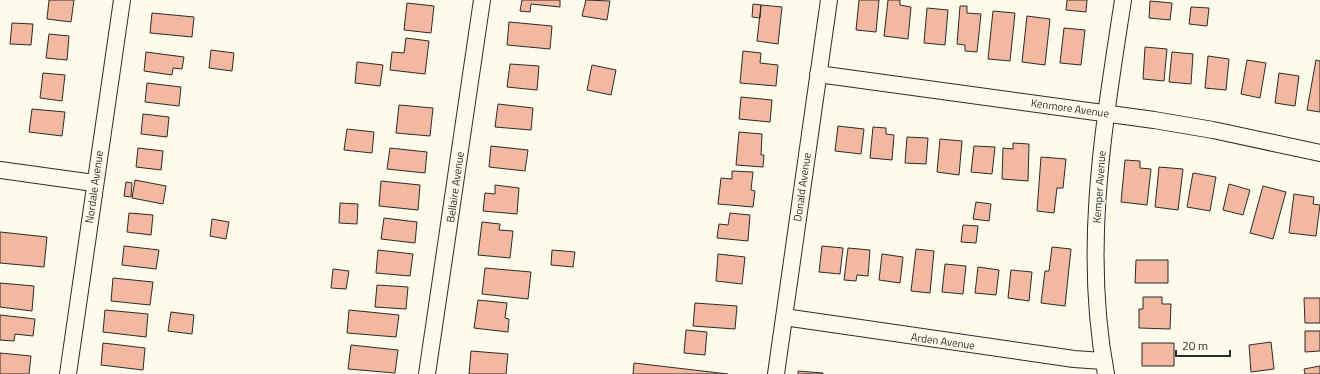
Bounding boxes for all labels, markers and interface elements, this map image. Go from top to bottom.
street label: Kenmore Avenue [1030,95,1110,121]
street label: Nordale Avenue [81,149,107,224]
street label: Bellaire Avenue [442,150,468,223]
street label: Kemper Avenue [1088,150,1110,224]
street label: Donald Avenue [789,151,815,223]
street label: Arden Avenue [910,329,976,353]
scale bar [1176,332,1230,358]
text: 20 m [1182,336,1208,355]

